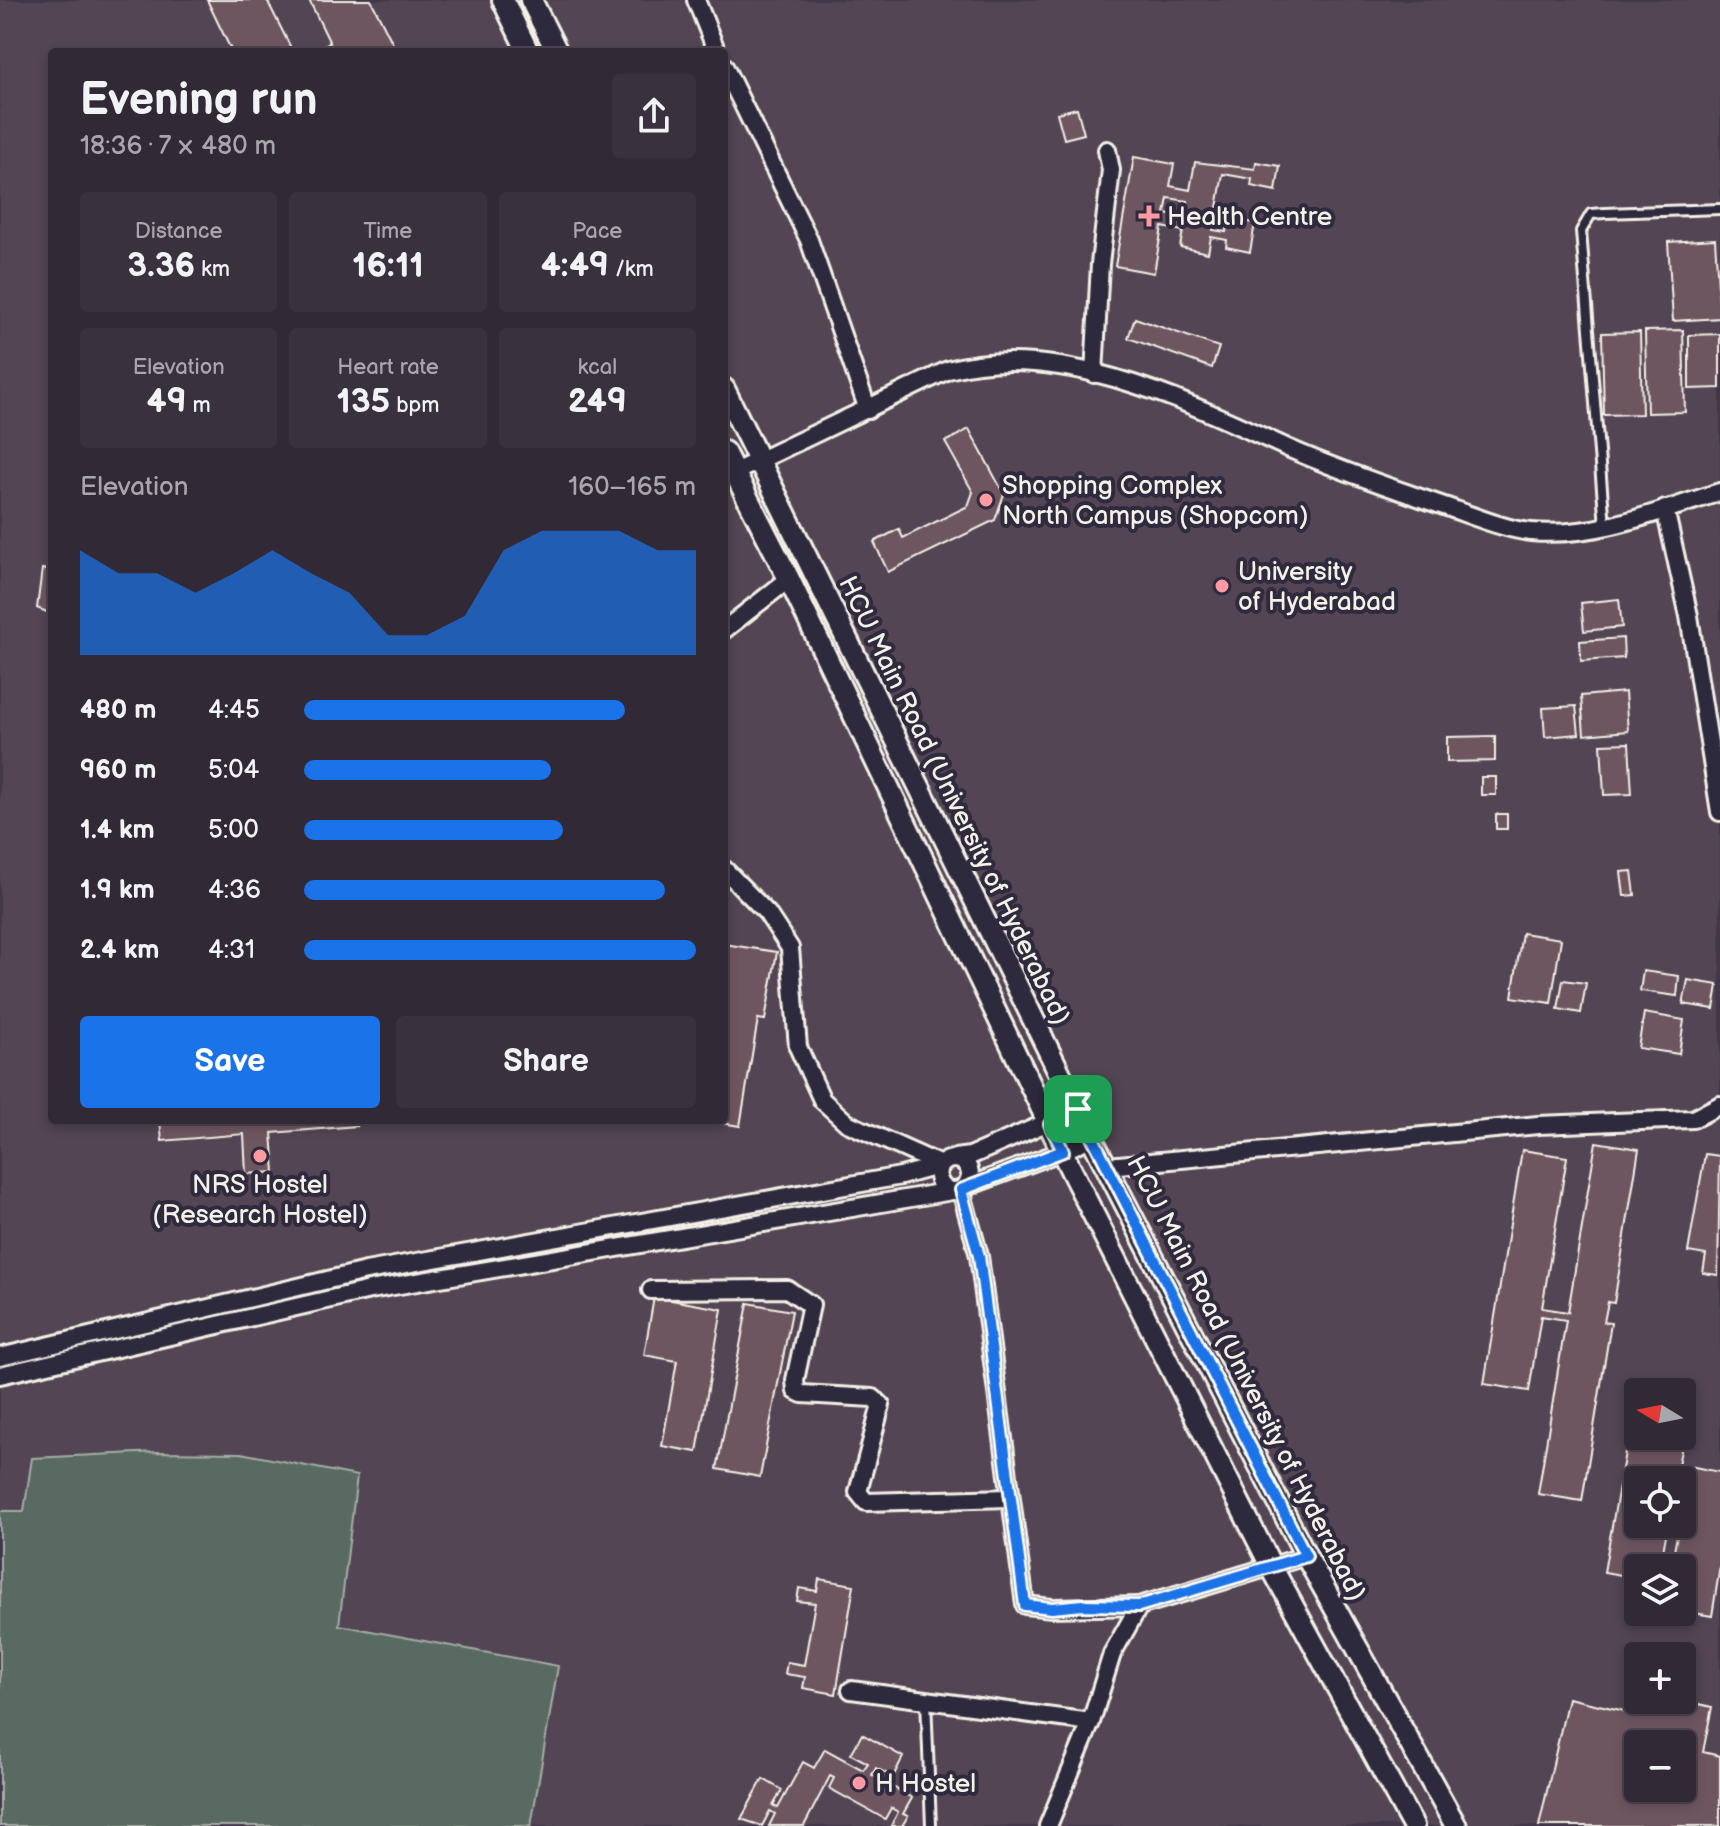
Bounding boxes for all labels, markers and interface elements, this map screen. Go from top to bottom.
text: Evening run [80,74,317,127]
button: share [612,74,696,158]
text: 18:36 · 7 × 480 m [80,131,276,162]
place label: Health Centre [1167,202,1332,233]
marker: Health Centre [1138,205,1160,227]
text: Distance [135,218,223,245]
text: Time [364,218,412,245]
text: Pace [572,218,622,245]
text: 3.36 [127,245,195,286]
text: 16:11 [352,245,424,286]
text: 4:49 [541,245,609,286]
text: km [195,256,230,283]
text: /km [609,256,654,283]
text: Elevation [133,354,225,381]
text: Heart rate [337,354,439,381]
text: kcal [578,354,617,381]
text: 49 [147,381,187,422]
text: 135 [336,381,390,422]
text: 249 [568,381,627,422]
text: m [187,392,211,419]
text: bpm [390,392,440,419]
place label: Shopping Complex North Campus (Shopcom) [1002,471,1308,532]
text: Elevation [80,472,188,503]
text: 160–165 m [568,472,696,503]
marker: Shopping Complex North Campus (Shopcom) [977,491,995,509]
place label: University of Hyderabad [1238,557,1396,618]
street label: HCU Main Road (University of Hyderabad) [831,571,1076,1030]
marker: University of Hyderabad [1213,577,1231,595]
text: 480 m [80,695,156,726]
text: 4:45 [208,695,260,726]
text: 960 m [80,755,156,786]
text: 5:04 [208,755,259,786]
text: 1.4 km [80,815,155,846]
text: 5:00 [208,815,259,846]
text: 1.9 km [80,875,155,906]
text: 4:36 [208,875,261,906]
text: 2.4 km [80,935,159,966]
text: 4:31 [208,935,255,966]
button: Save [80,1016,380,1108]
button: Share [396,1016,696,1108]
pin [1044,1075,1112,1143]
icon: arrive [1056,1087,1100,1131]
marker: NRS Hostel (Research Hostel) [251,1147,269,1165]
street label: HCU Main Road (University of Hyderabad) [1119,1151,1372,1606]
place label: NRS Hostel (Research Hostel) [152,1170,368,1231]
north arrow [1624,1378,1696,1450]
map controls [1624,1378,1696,1802]
button: locate [1624,1466,1696,1538]
button: layers [1624,1554,1696,1626]
button: + [1624,1642,1696,1714]
button: − [1624,1730,1696,1802]
place label: H Hostel [875,1769,976,1800]
marker: H Hostel [850,1774,868,1792]

